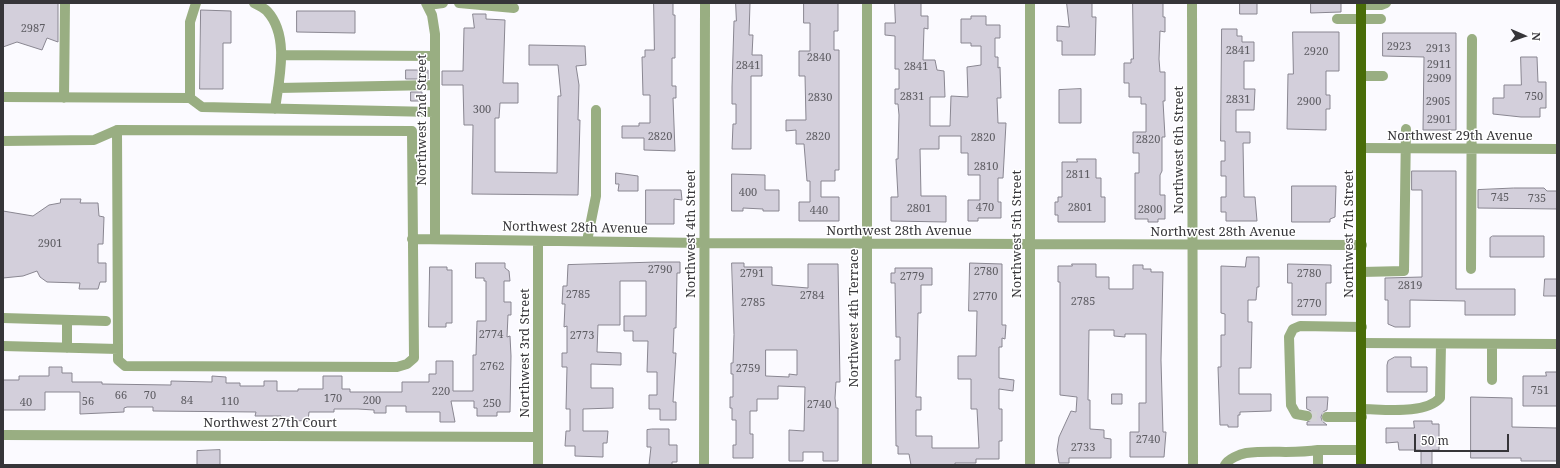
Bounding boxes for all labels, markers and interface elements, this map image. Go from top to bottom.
north arrow [1504,16,1544,56]
house number: 2987 [21,22,45,36]
text: N [1529,32,1544,41]
house number: 2923 [1387,40,1411,54]
house number: 2913 [1426,42,1450,56]
house number: 2841 [1226,44,1250,58]
house number: 2920 [1304,45,1328,59]
house number: 2840 [807,51,831,65]
street label: Northwest 2nd Street [414,54,430,186]
house number: 2911 [1427,58,1451,72]
house number: 2841 [736,59,760,73]
house number: 2841 [904,60,928,74]
house number: 2909 [1427,72,1451,86]
street label: Northwest 6th Street [1171,86,1187,214]
house number: 2831 [900,90,924,104]
house number: 750 [1525,90,1543,104]
house number: 2830 [808,91,832,105]
house number: 2831 [1226,93,1250,107]
house number: 2900 [1297,95,1321,109]
house number: 2905 [1426,95,1450,109]
house number: 300 [473,103,491,117]
house number: 2901 [1427,113,1451,127]
street label: Northwest 29th Avenue [1387,128,1533,144]
house number: 2820 [648,130,672,144]
house number: 2820 [806,130,830,144]
house number: 2820 [971,131,995,145]
house number: 2820 [1136,133,1160,147]
house number: 2810 [974,160,998,174]
house number: 2811 [1066,168,1090,182]
street label: Northwest 4th Street [683,170,699,298]
street label: Northwest 5th Street [1009,170,1025,298]
street label: Northwest 7th Street [1341,170,1357,298]
house number: 400 [739,186,757,200]
house number: 745 [1491,191,1509,205]
house number: 735 [1528,192,1546,206]
house number: 470 [976,201,994,215]
house number: 2801 [1068,201,1092,215]
house number: 2801 [907,202,931,216]
house number: 2800 [1138,203,1162,217]
house number: 440 [810,204,828,218]
street label: Northwest 28th Avenue [502,219,648,237]
street label: Northwest 28th Avenue [826,223,972,239]
street label: Northwest 28th Avenue [1150,224,1296,240]
house number: 2901 [38,237,62,251]
street label: Northwest 4th Terrace [846,249,862,387]
house number: 2790 [648,263,672,277]
house number: 2780 [974,265,998,279]
house number: 2791 [740,267,764,281]
house number: 2780 [1297,267,1321,281]
house number: 2779 [900,270,924,284]
house number: 2819 [1398,279,1422,293]
street label: Northwest 3rd Street [517,288,533,418]
house number: 2785 [566,288,590,302]
house number: 2784 [800,289,824,303]
house number: 2770 [973,290,997,304]
house number: 2785 [1071,295,1095,309]
house number: 2785 [741,296,765,310]
house number: 2770 [1297,297,1321,311]
house number: 2774 [479,328,503,342]
house number: 2773 [570,329,594,343]
house number: 2762 [480,360,504,374]
house number: 2759 [736,362,760,376]
house number: 751 [1531,384,1549,398]
house number: 220 [432,385,450,399]
house number: 66 [115,389,127,403]
house number: 70 [144,389,156,403]
house number: 170 [324,392,342,406]
house number: 84 [181,394,193,408]
house number: 200 [363,394,381,408]
house number: 56 [82,395,94,409]
house number: 110 [221,395,239,409]
house number: 40 [20,396,32,410]
house number: 250 [483,397,501,411]
house number: 2740 [807,398,831,412]
street label: Northwest 27th Court [203,415,337,431]
scale bar [1416,426,1511,452]
text: 50 m [1421,432,1449,449]
house number: 2740 [1136,433,1160,447]
house number: 2733 [1071,441,1095,455]

